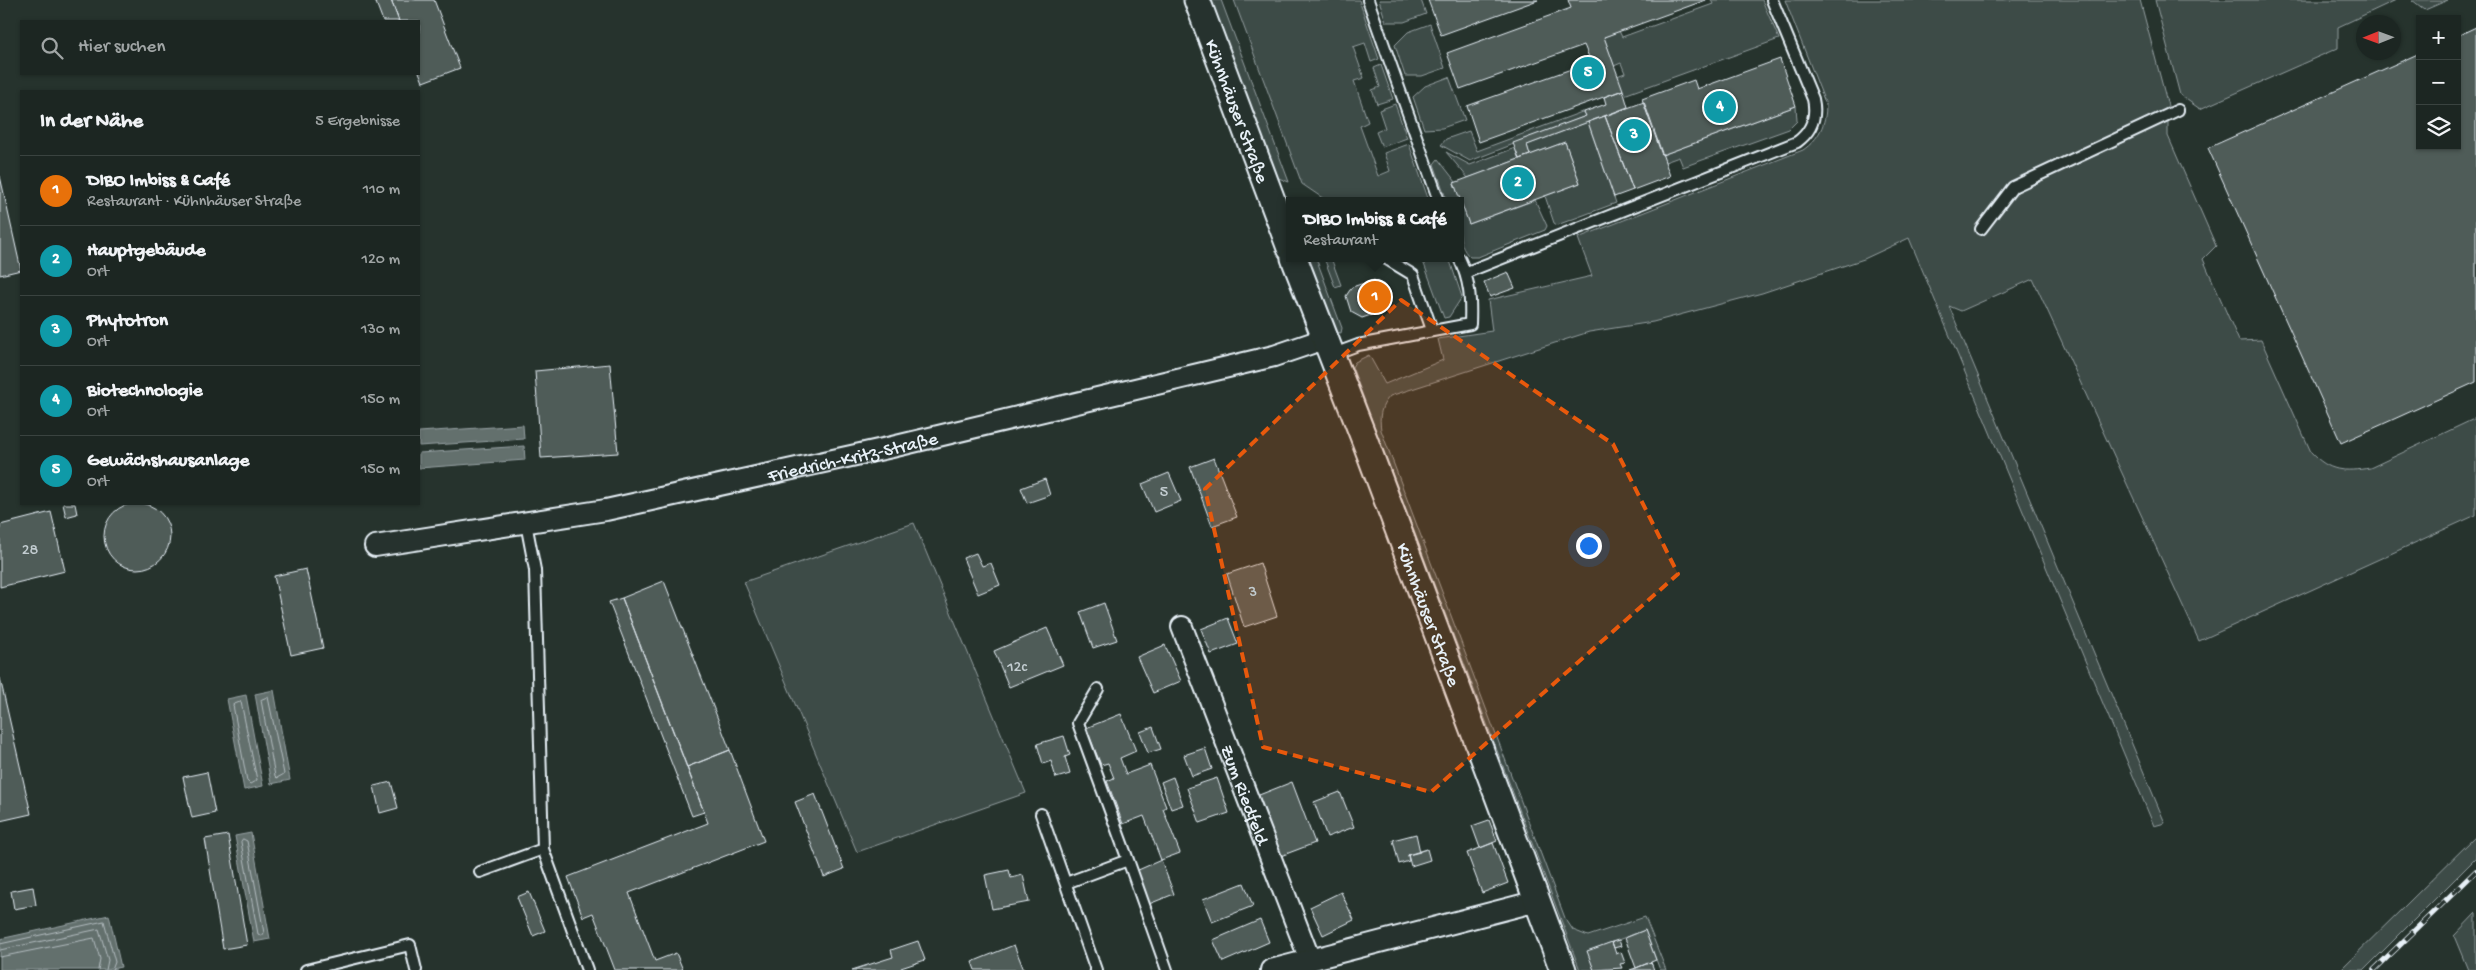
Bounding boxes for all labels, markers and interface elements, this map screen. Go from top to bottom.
north arrow [2356,15,2401,60]
map controls [2416,15,2461,150]
button: + [2416,15,2461,60]
search box [20,20,420,75]
icon: search [38,34,66,62]
text: Hier suchen [78,36,165,59]
street label: Kühnhäuser Straße [1198,37,1273,187]
pin: 5 [1572,54,1604,92]
button: − [2416,60,2461,105]
pin: 4 [1704,88,1736,126]
button: layers [2416,105,2461,150]
text: In der Nähe [40,110,143,135]
text: 5 Ergebnisse [315,113,400,132]
pin: 3 [1618,116,1650,154]
pin: 2 [1502,164,1534,202]
text: DIBO Imbiss & Café [87,170,230,193]
text: 1 [53,181,59,200]
text: 110 m [363,181,400,200]
text: Restaurant · Kühnhäuser Straße [87,193,301,212]
popup [1286,197,1464,262]
text: DIBO Imbiss & Café [1303,209,1447,232]
text: Restaurant [1303,232,1378,251]
text: Hauptgebäude [87,240,205,263]
text: 2 [52,251,60,270]
text: 120 m [361,251,400,270]
text: Ort [87,263,109,282]
pin: 1 [1359,278,1391,316]
text: Phytotron [87,310,168,333]
text: 3 [52,321,60,340]
text: 130 m [361,321,400,340]
text: Ort [87,333,109,352]
text: Biotechnologie [87,380,203,403]
text: 4 [52,391,60,410]
text: 150 m [361,391,400,410]
text: Ort [87,403,109,422]
street label: Friedrich-Kritz-Straße [765,428,941,489]
text: Gewächshausanlage [87,450,249,473]
text: 5 [52,461,60,480]
text: 150 m [361,461,400,480]
text: Ort [87,473,109,492]
house number: 5 [1160,484,1168,503]
your location [1576,533,1602,559]
street label: Kühnhäuser Straße [1389,540,1464,690]
house number: 28 [22,542,39,561]
house number: 3 [1248,584,1257,603]
house number: 12c [1006,659,1027,678]
street label: Zum Riedfeld [1213,742,1273,850]

